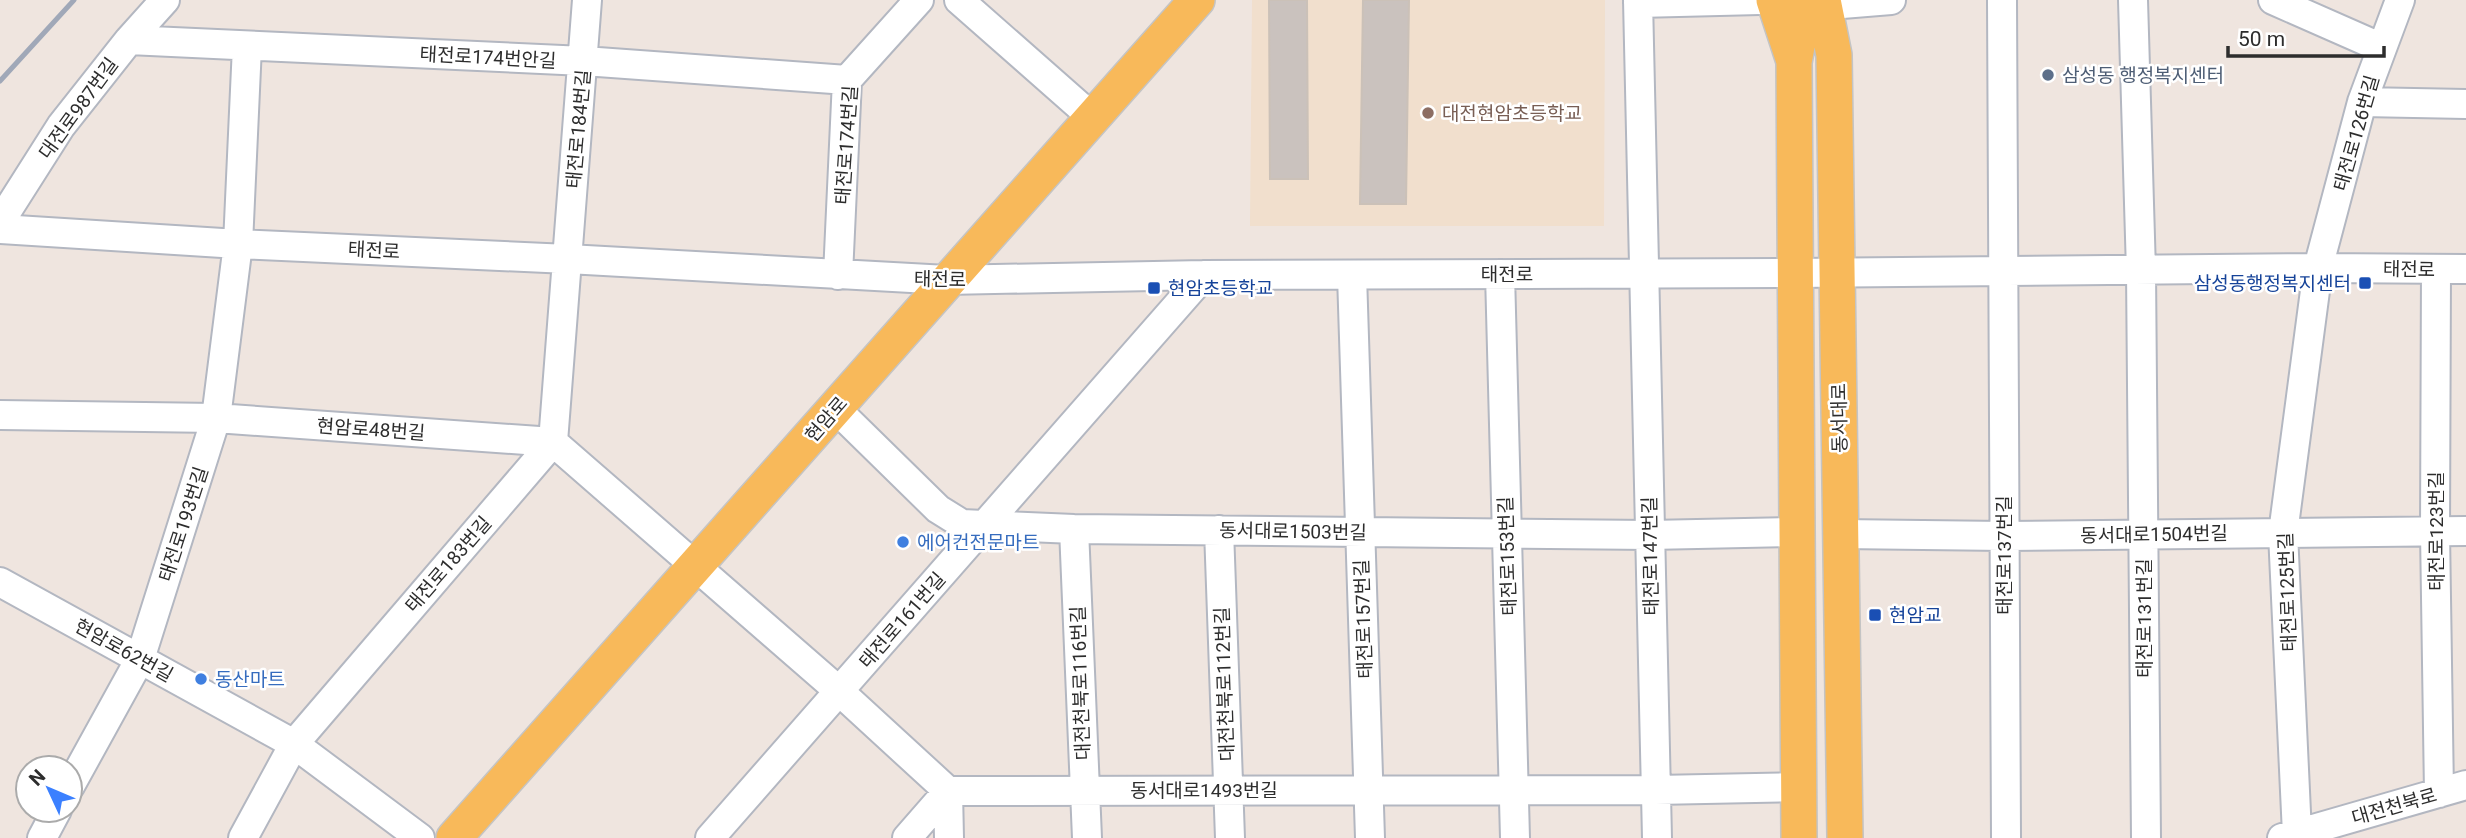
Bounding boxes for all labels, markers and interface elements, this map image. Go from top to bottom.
scale bar [2228,14,2384,58]
text: 50 m [2238,27,2285,51]
street label: 태전로174번안길 [419,42,557,73]
street label: 대전로987번길 [34,53,123,163]
place label: 삼성동 행정복지센터 [2062,64,2224,87]
marker: 삼성동 행정복지센터 [2040,67,2056,83]
street label: 태전로184번길 [562,69,595,190]
street label: 태전로126번길 [2329,73,2384,194]
street label: 태전로174번길 [831,85,862,205]
place label: 대전현암초등학교 [1442,102,1582,125]
marker: 대전현암초등학교 [1420,105,1436,121]
street label: 태전로 [347,238,401,263]
street label: 태전로 [2383,258,2435,281]
street label: 태전로 [1481,263,1533,286]
street label: 태전로 [914,268,966,291]
place label: 삼성동행정복지센터 [2194,272,2351,295]
marker: 삼성동행정복지센터 [2357,275,2373,291]
place label: 현암초등학교 [1168,277,1273,300]
marker: 현암초등학교 [1146,280,1162,296]
street label: 동서대로 [1827,383,1852,453]
street label: 현암로 [800,392,852,447]
street label: 현암로48번길 [316,414,426,445]
street label: 태전로193번길 [154,464,213,585]
street label: 태전로123번길 [2425,471,2448,591]
street label: 태전로137번길 [1993,495,2016,615]
street label: 태전로153번길 [1494,496,1521,616]
street label: 태전로147번길 [1638,496,1663,616]
street label: 태전로183번길 [401,512,496,617]
street label: 동서대로1503번길 [1219,519,1367,544]
street label: 동서대로1504번길 [2080,522,2228,547]
place label: 에어컨전문마트 [917,531,1039,554]
street label: 태전로125번길 [2274,532,2301,652]
marker: 에어컨전문마트 [895,534,911,550]
street label: 태전로131번길 [2133,558,2156,678]
street label: 태전로157번길 [1350,559,1377,679]
street label: 태전로161번길 [855,568,950,673]
place label: 현암교 [1889,604,1941,627]
street label: 대전천북로116번길 [1066,605,1095,761]
street label: 대전천북로112번길 [1210,606,1239,762]
marker: 현암교 [1867,607,1883,623]
street label: 현암로62번길 [71,614,177,687]
place label: 동산마트 [215,668,285,691]
marker: 동산마트 [193,671,209,687]
north arrow [14,754,84,824]
text: N [24,765,50,790]
street label: 동서대로1493번길 [1130,779,1278,802]
street label: 대전천북로 [2349,783,2439,830]

